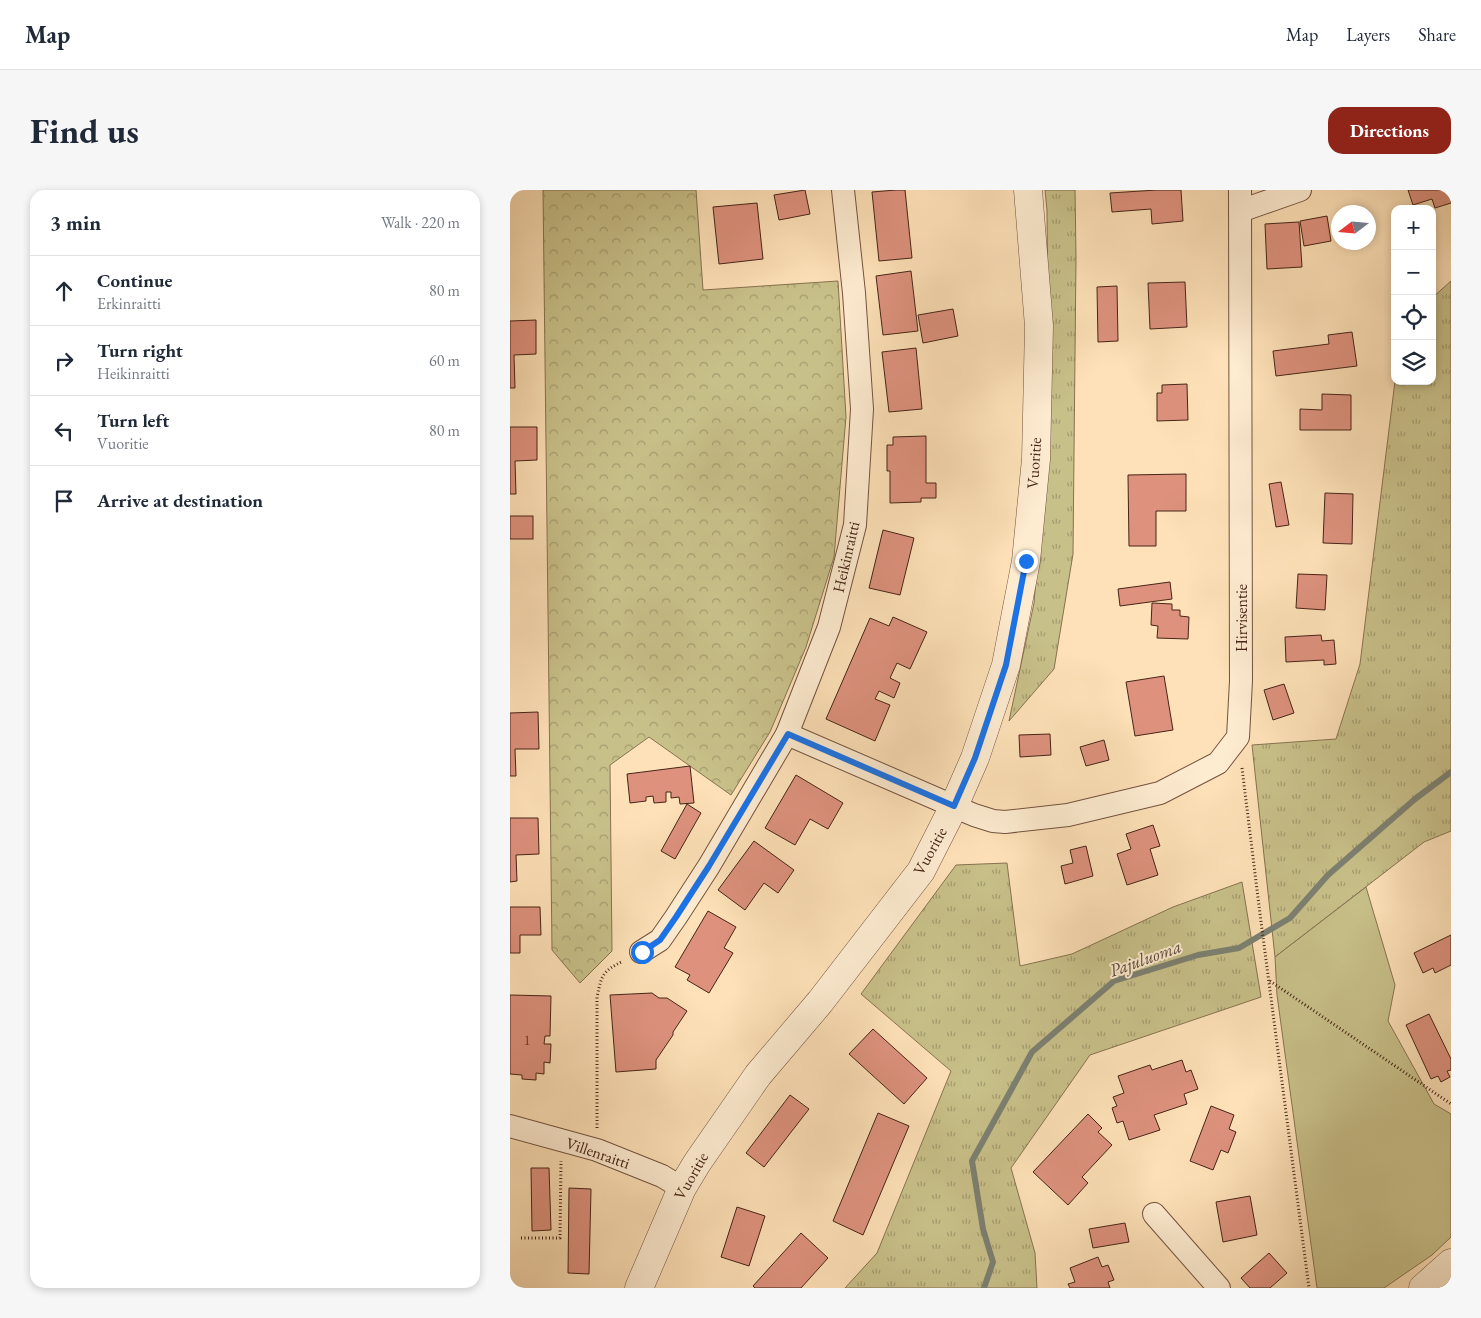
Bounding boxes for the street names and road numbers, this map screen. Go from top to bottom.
street label: Vuoritie [1022,437,1046,489]
street label: Heikinraitti [828,519,864,595]
street label: Hirvisentie [1231,584,1252,652]
street label: Vuoritie [908,823,952,879]
street label: Villenraitti [563,1132,633,1174]
street label: Vuoritie [669,1148,713,1204]

